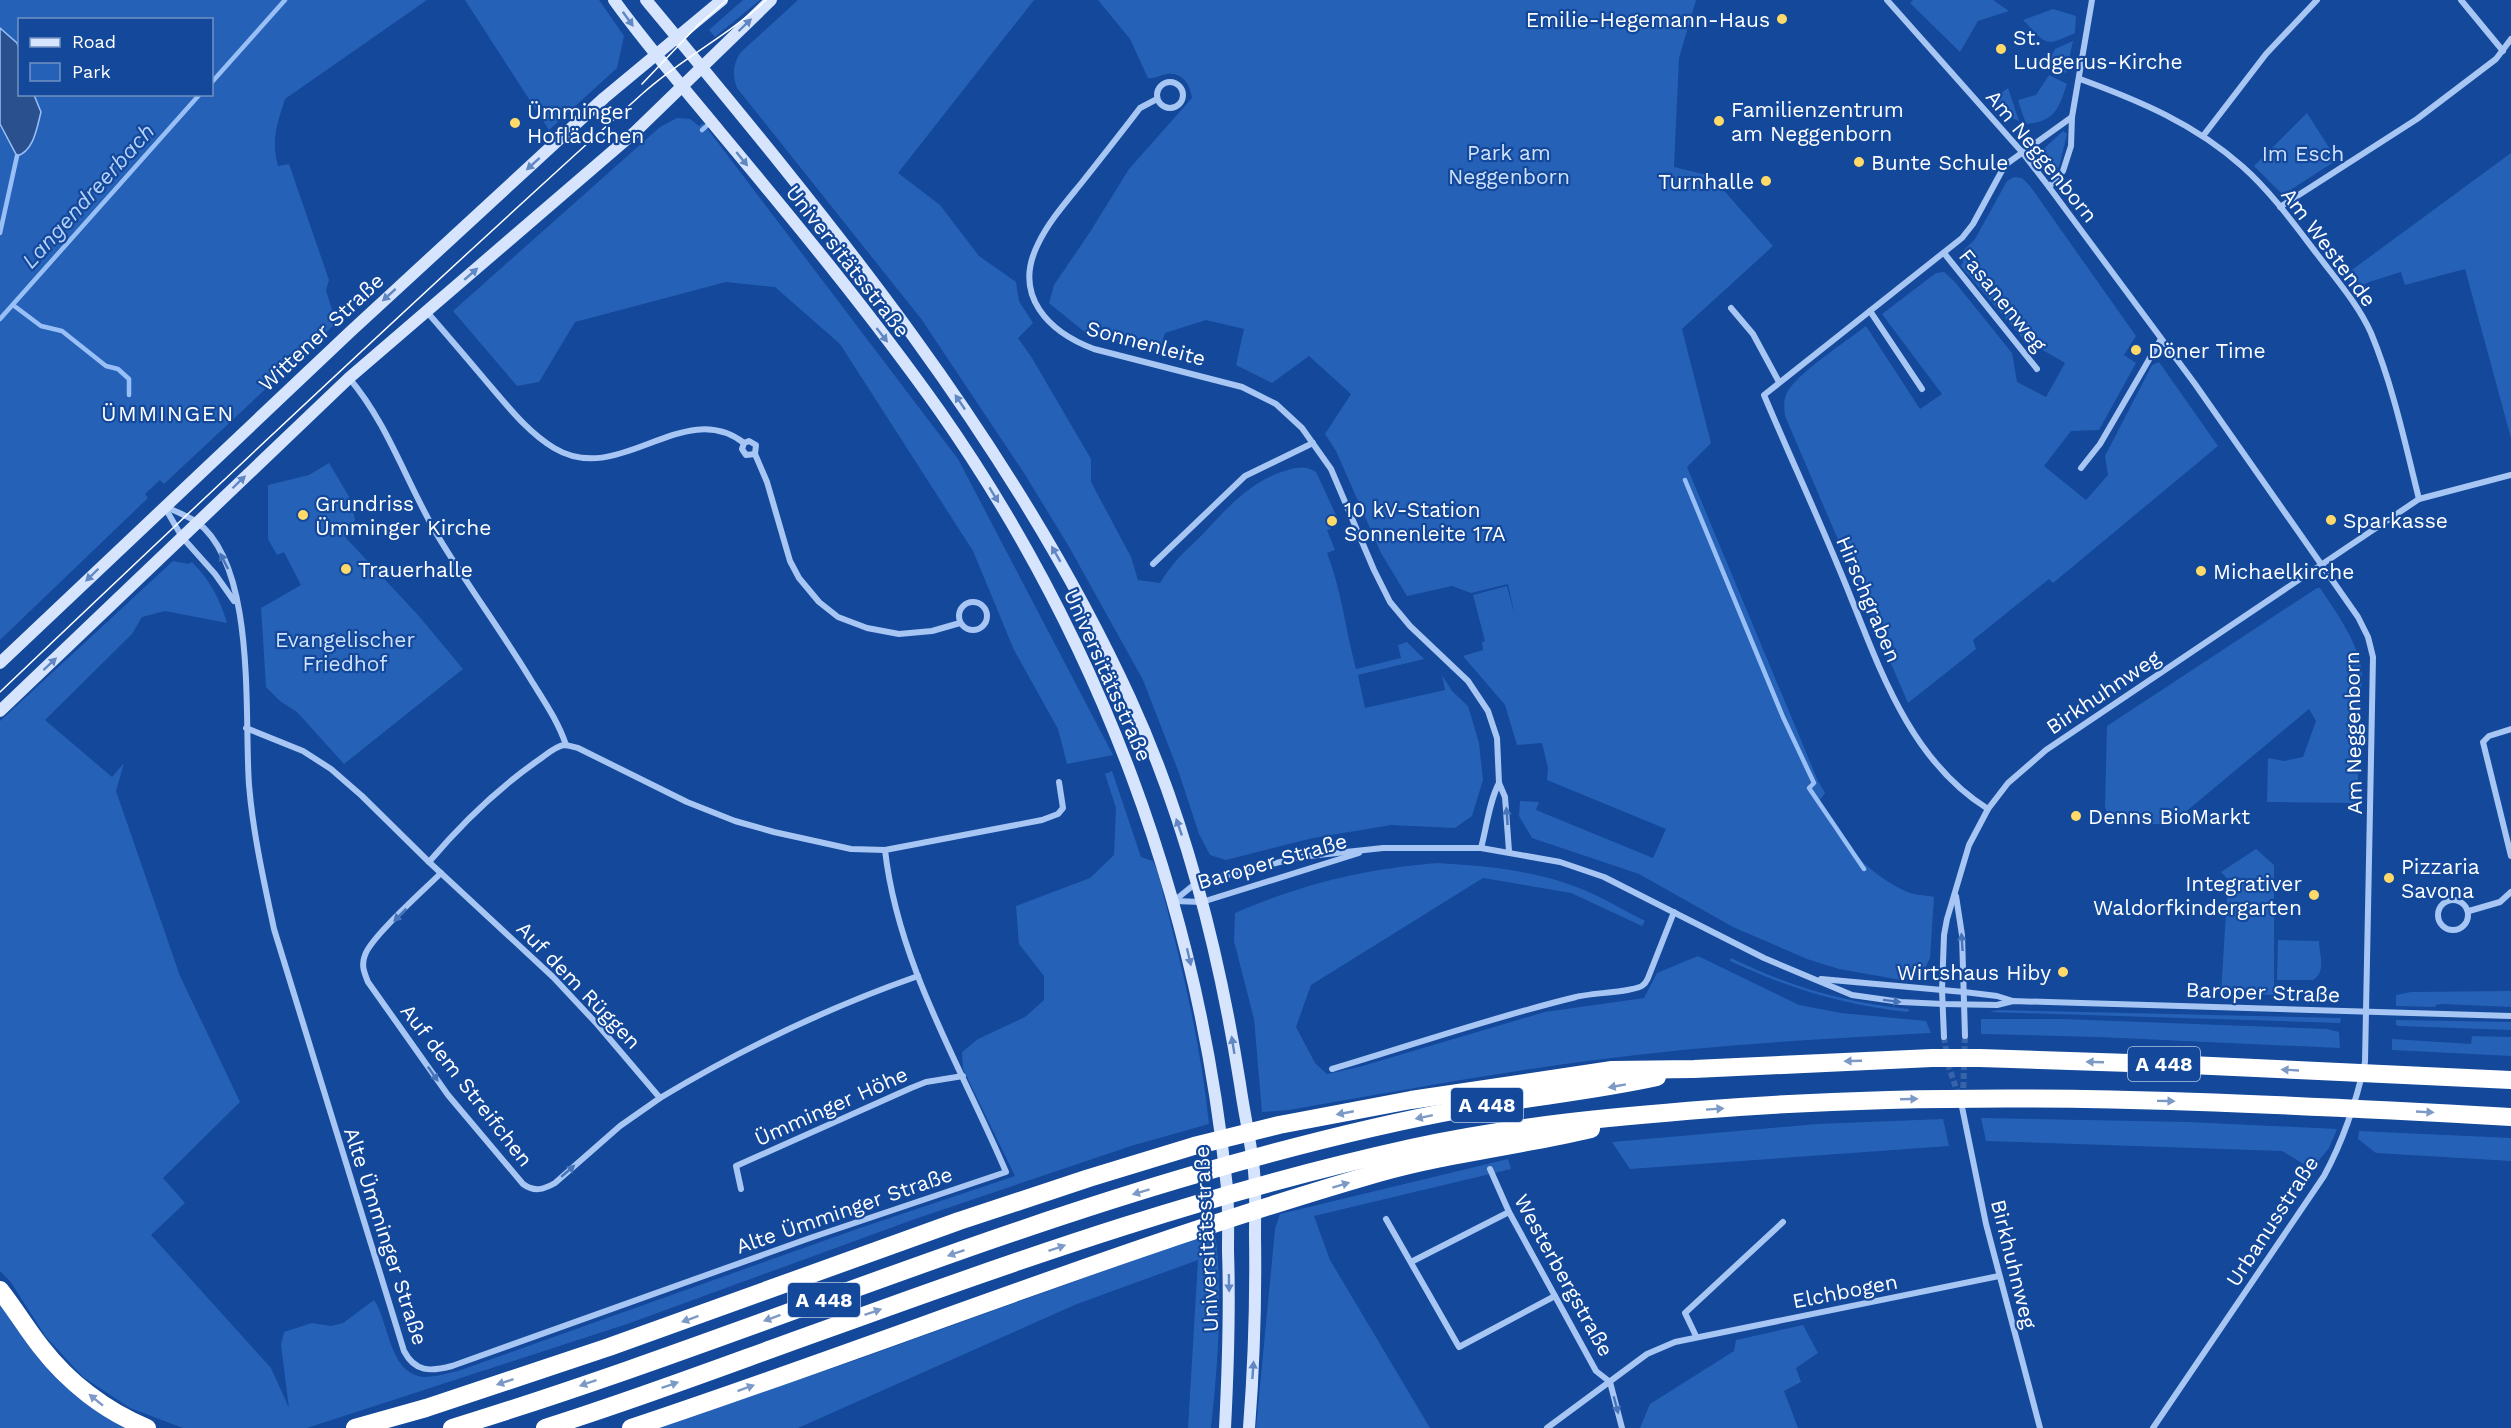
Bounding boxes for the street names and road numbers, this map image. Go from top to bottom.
street label: Am Neggenborn [1981,85,2103,227]
street label: Universitätsstraße [781,180,915,342]
street label: Am Westende [2276,183,2382,311]
street label: Fasanenweg [1954,244,2053,357]
street label: Wittener Straße [253,268,389,396]
street label: Sonnenleite [1084,315,1208,371]
street label: Hirschgraben [1831,532,1907,666]
street label: Universitätsstraße [1059,585,1157,765]
street label: Birkhuhnweg [2041,644,2165,739]
street label: Am Neggenborn [2339,651,2367,815]
street label: Baroper Straße [1194,828,1350,894]
street label: Auf dem Rüggen [512,916,646,1054]
street label: Baroper Straße [2185,977,2341,1007]
street label: Auf dem Streifchen [396,999,538,1171]
road number: A 448 [2128,1047,2200,1081]
street label: Ümminger Höhe [751,1061,911,1151]
road number: A 448 [1451,1088,1523,1122]
street label: Alte Ümminger Straße [339,1124,433,1348]
street label: Universitätsstraße [1189,1145,1223,1333]
street label: Urbanusstraße [2221,1151,2323,1291]
street label: Alte Ümminger Straße [732,1161,956,1259]
street label: Westerbergstraße [1509,1189,1619,1361]
street label: Birkhuhnweg [1986,1197,2042,1332]
street label: Elchbogen [1790,1269,1900,1313]
road number: A 448 [788,1283,860,1317]

